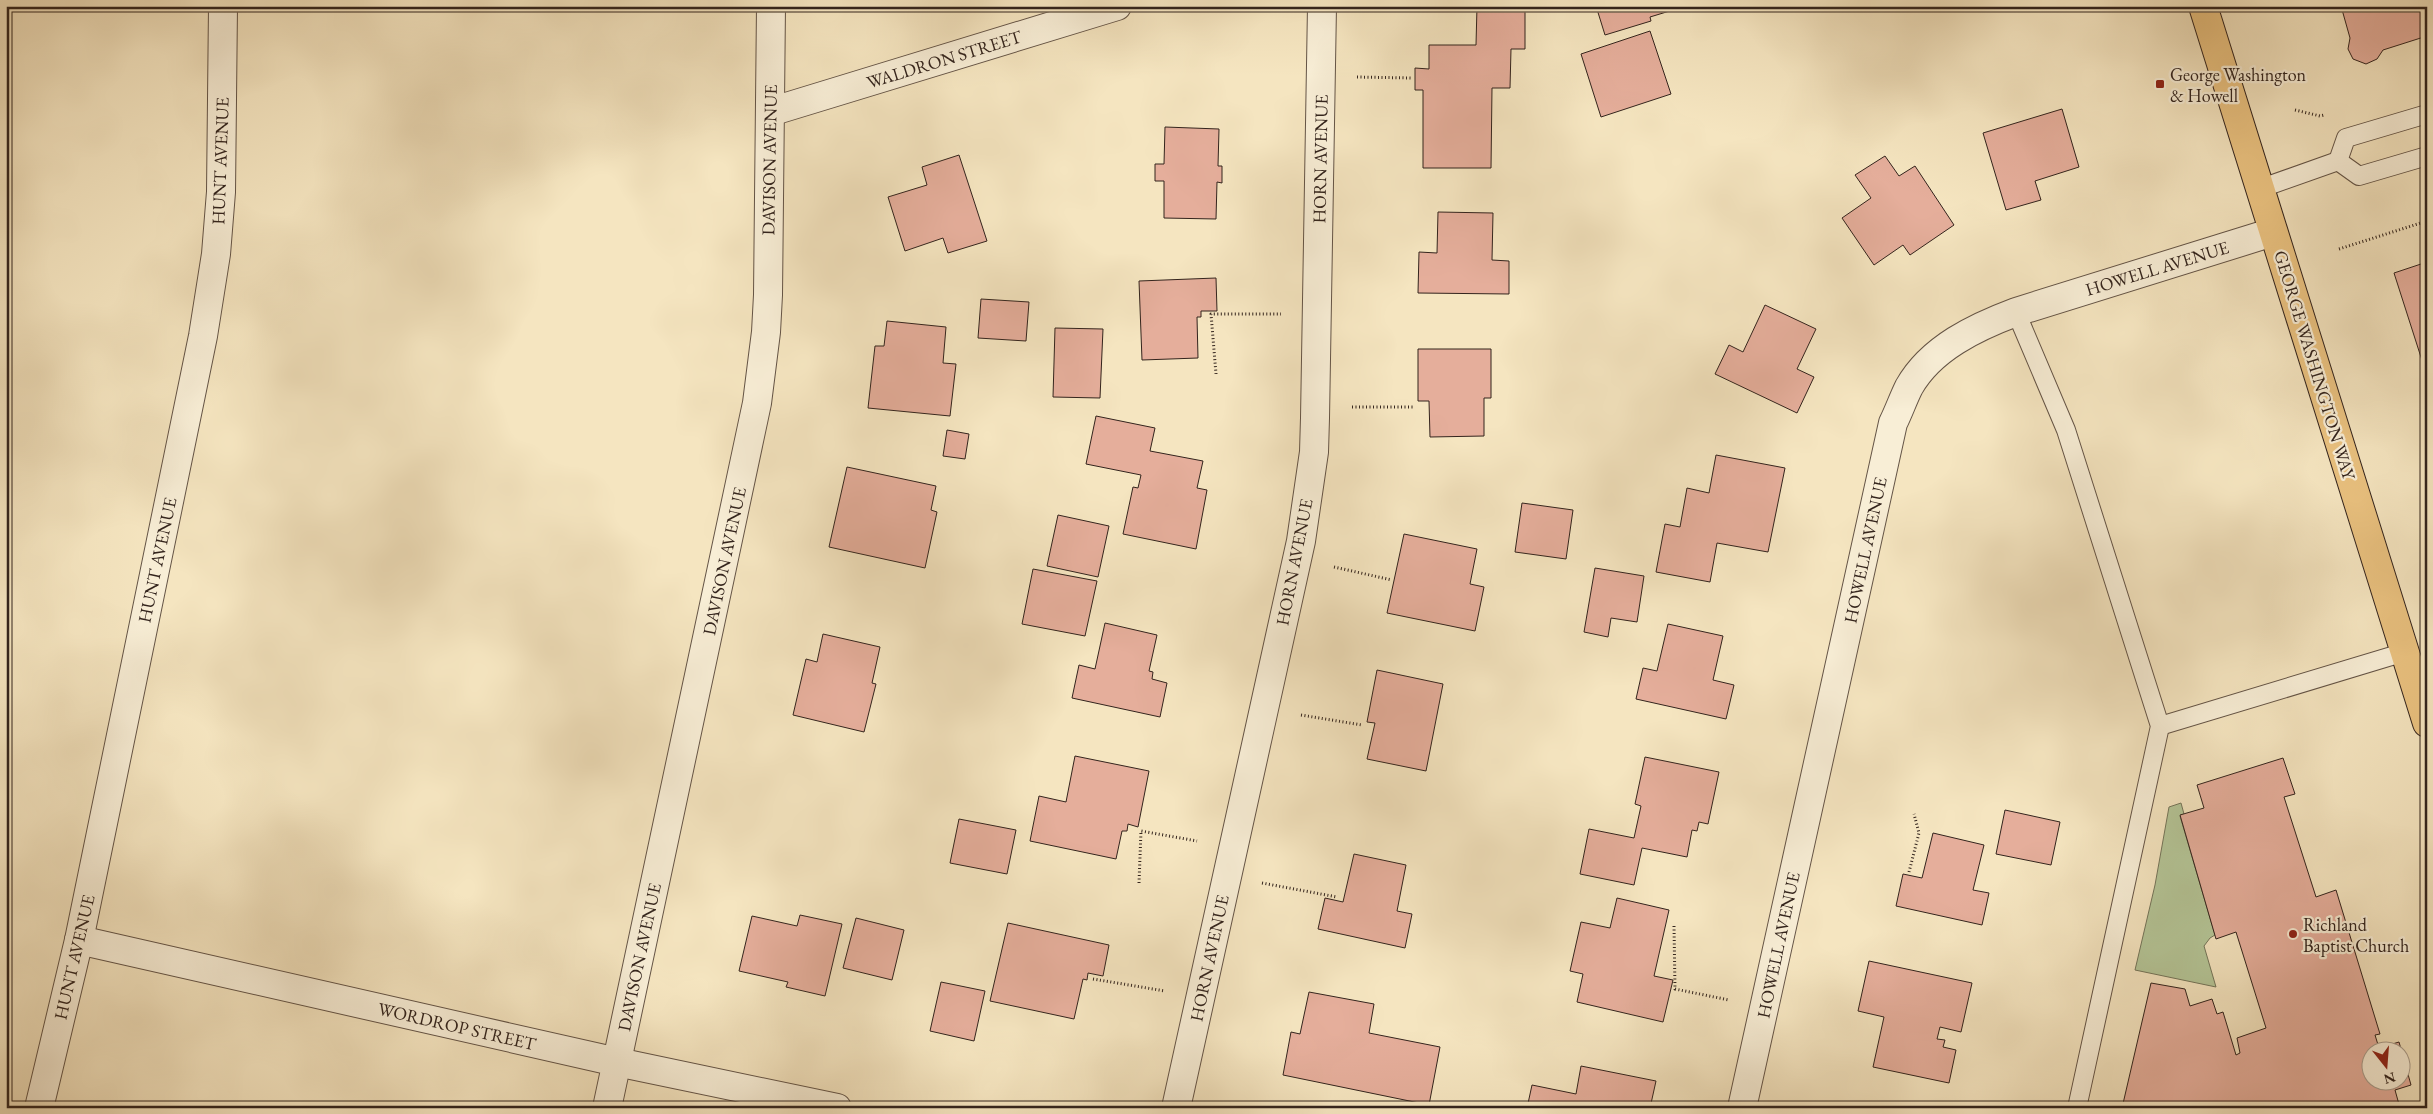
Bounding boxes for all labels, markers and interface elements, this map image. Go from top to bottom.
street label: WALDRON STREET [864,24,1025,93]
place label: George Washington & Howell [2170,63,2307,107]
marker: George Washington & Howell [2154,78,2166,90]
street label: DAVISON AVENUE [756,84,782,236]
street label: HORN AVENUE [1307,94,1333,224]
street label: HUNT AVENUE [206,97,234,225]
street label: HOWELL AVENUE [2082,235,2232,301]
street label: GEORGE WASHINGTON WAY [2269,247,2361,484]
street label: HOWELL AVENUE [1838,475,1892,625]
street label: DAVISON AVENUE [697,485,751,637]
street label: HUNT AVENUE [132,495,182,625]
street label: HORN AVENUE [1270,497,1318,627]
street label: HOWELL AVENUE [1751,870,1805,1020]
street label: DAVISON AVENUE [612,881,666,1033]
street label: HUNT AVENUE [48,892,100,1022]
street label: HORN AVENUE [1184,893,1234,1023]
place label: Richland Baptist Church [2303,913,2409,957]
marker: Richland Baptist Church [2287,928,2299,940]
street label: WORDROP STREET [376,997,539,1056]
north arrow [2360,1042,2410,1092]
text: N [2381,1068,2398,1089]

